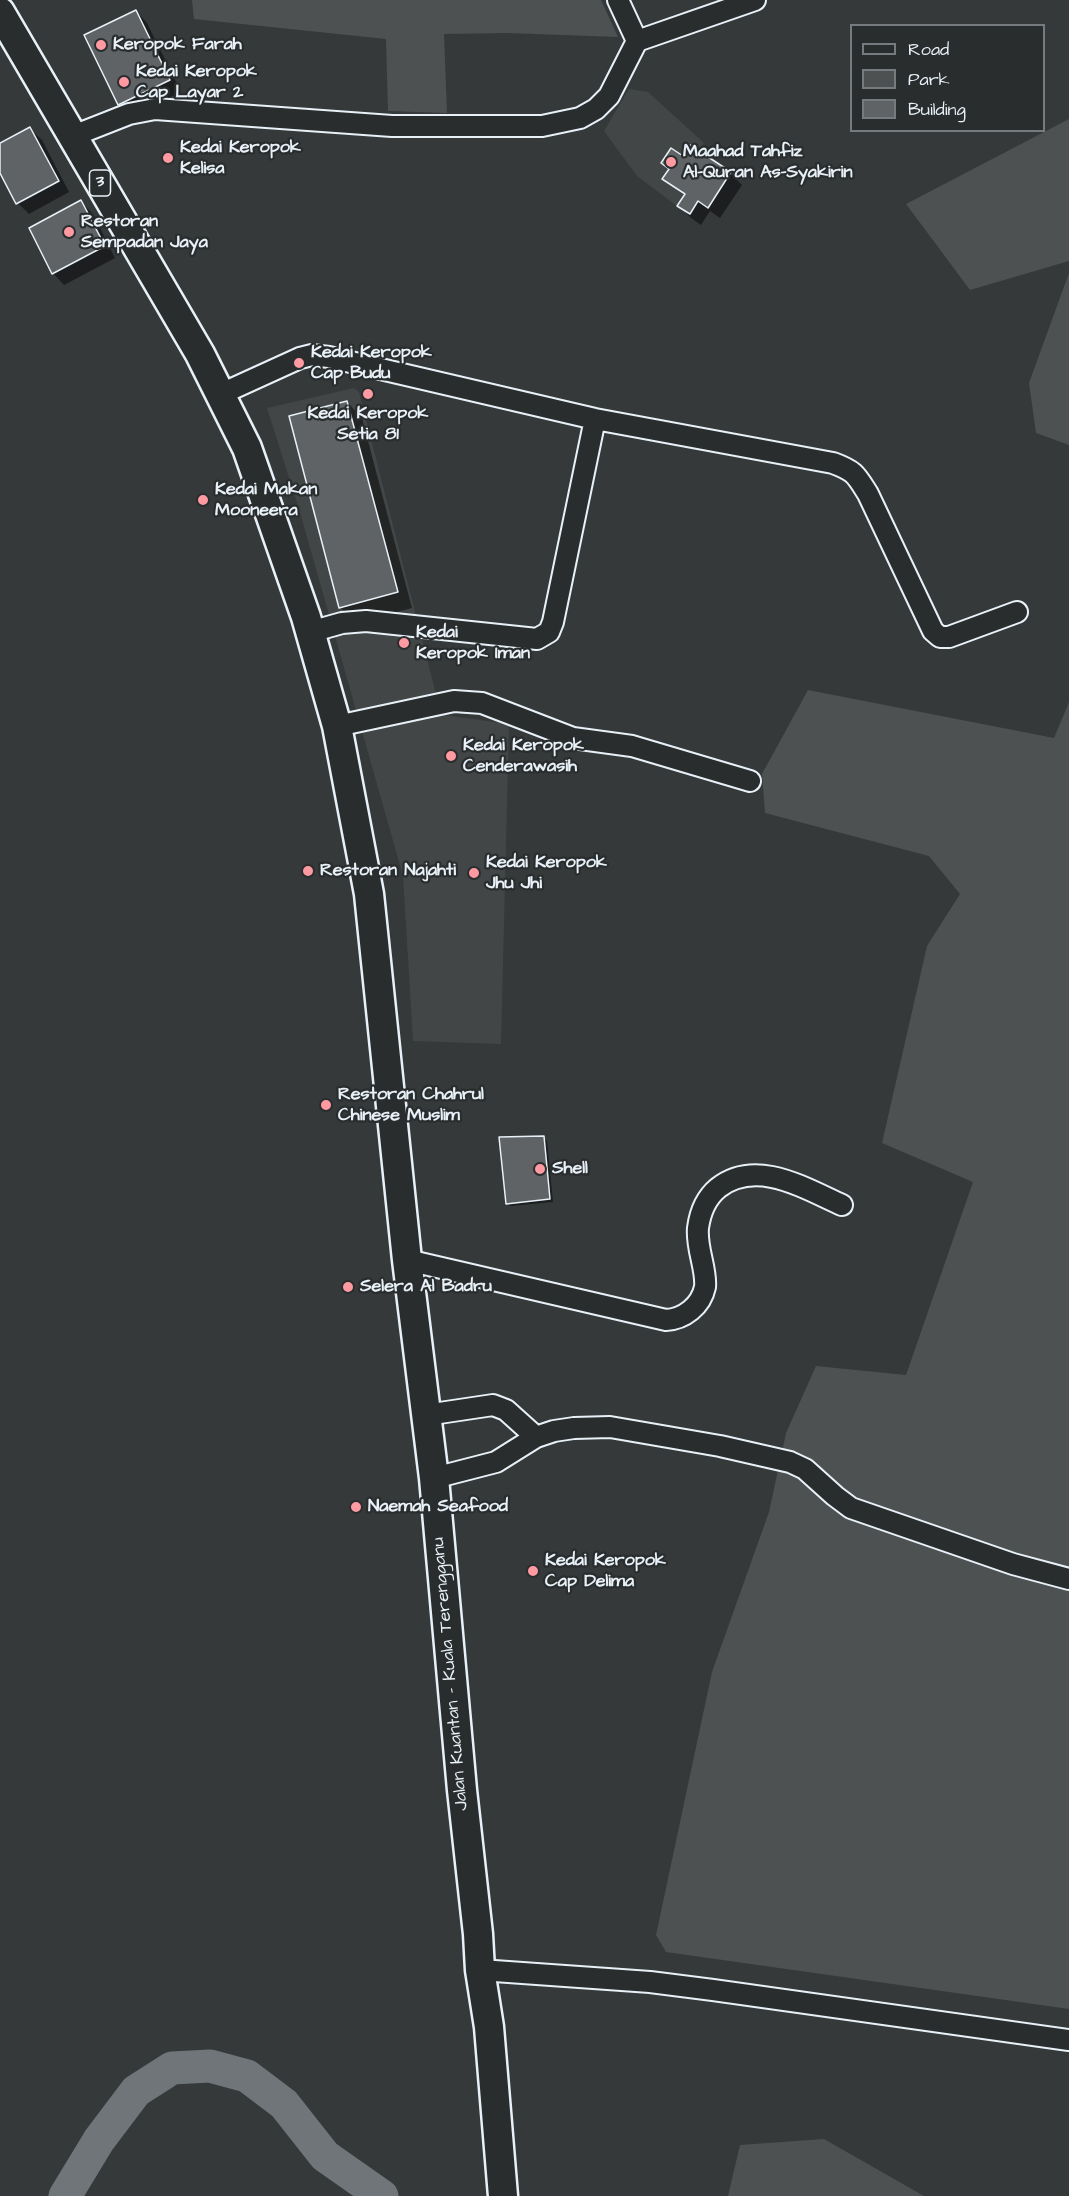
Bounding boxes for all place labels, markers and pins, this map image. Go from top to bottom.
place label: Keropok Farah [113,34,242,56]
marker: Keropok Farah [94,38,108,52]
place label: Kedai Keropok Cap Layar 2 [136,61,257,104]
marker: Kedai Keropok Cap Layar 2 [117,75,131,89]
place label: Kedai Keropok Kelisa [180,137,301,180]
place label: Maahad Tahfiz Al-Quran As-Syakirin [683,141,852,184]
marker: Kedai Keropok Kelisa [161,151,175,165]
marker: Maahad Tahfiz Al-Quran As-Syakirin [664,155,678,169]
place label: Restoran Sempadan Jaya [81,211,208,254]
marker: Restoran Sempadan Jaya [62,225,76,239]
place label: Kedai Keropok Cap Budu [311,342,432,385]
marker: Kedai Keropok Cap Budu [292,356,306,370]
marker: Kedai Keropok Setia 81 [361,387,375,401]
place label: Kedai Keropok Setia 81 [308,403,428,446]
place label: Kedai Makan Mooneera [215,479,317,522]
marker: Kedai Makan Mooneera [196,493,210,507]
place label: Kedai Keropok Iman [416,622,530,664]
marker: Kedai Keropok Iman [397,636,411,650]
place label: Kedai Keropok Cenderawasih [463,735,584,777]
marker: Kedai Keropok Cenderawasih [444,749,458,763]
place label: Kedai Keropok Jhu Jhi [486,852,607,894]
place label: Restoran Najahti [320,860,456,882]
marker: Restoran Najahti [301,864,315,878]
marker: Kedai Keropok Jhu Jhi [467,866,481,880]
place label: Restoran Chahrul Chinese Muslim [338,1084,484,1126]
marker: Restoran Chahrul Chinese Muslim [319,1098,333,1112]
place label: Shell [552,1158,588,1180]
marker: Shell [533,1162,547,1176]
place label: Selera Al Badru [360,1276,492,1298]
marker: Selera Al Badru [341,1280,355,1294]
place label: Naemah Seafood [368,1496,508,1518]
marker: Naemah Seafood [349,1500,363,1514]
place label: Kedai Keropok Cap Delima [545,1550,666,1592]
marker: Kedai Keropok Cap Delima [526,1564,540,1578]

